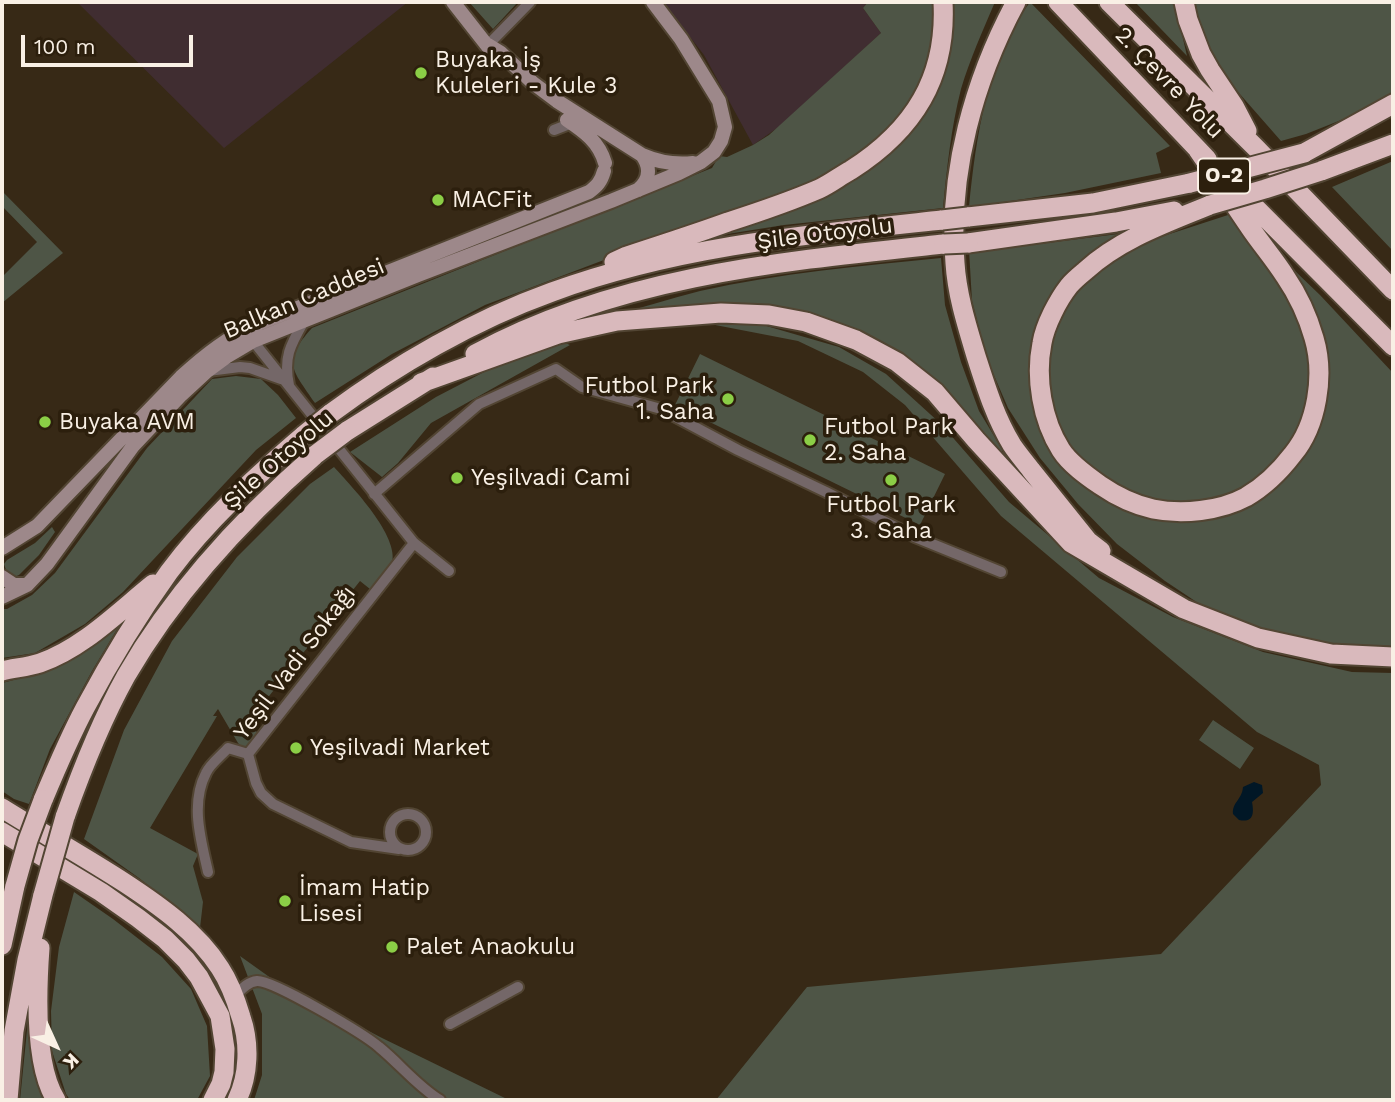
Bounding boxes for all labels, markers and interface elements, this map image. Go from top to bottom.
scale bar [24,21,196,65]
street label: 2. Çevre Yolu [1109,21,1229,145]
text: 100 m [34,34,96,59]
place label: Buyaka İş Kuleleri - Kule 3 [435,46,618,100]
marker: Buyaka İş Kuleleri - Kule 3 [413,65,429,81]
road number: O-2 [1198,158,1250,194]
place label: MACFit [452,186,532,214]
marker: MACFit [430,192,446,208]
street label: Şile Otoyolu [756,212,894,256]
street label: Balkan Caddesi [219,253,389,345]
place label: Futbol Park 1. Saha [585,372,714,426]
marker: Futbol Park 1. Saha [720,391,736,407]
street label: Şile Otoyolu [219,405,339,515]
place label: Buyaka AVM [59,408,195,436]
place label: Futbol Park 2. Saha [824,413,953,467]
marker: Buyaka AVM [37,414,53,430]
marker: Futbol Park 2. Saha [802,432,818,448]
place label: Yeşilvadi Cami [471,464,630,492]
marker: Yeşilvadi Cami [449,470,465,486]
marker: Futbol Park 3. Saha [883,472,899,488]
place label: Futbol Park 3. Saha [826,491,956,545]
street label: Yeşil Vadi Sokağı [228,581,362,745]
place label: Yeşilvadi Market [310,734,490,762]
marker: Yeşilvadi Market [288,740,304,756]
place label: İmam Hatip Lisesi [299,874,430,928]
marker: İmam Hatip Lisesi [277,893,293,909]
place label: Palet Anaokulu [406,933,575,961]
marker: Palet Anaokulu [384,939,400,955]
north arrow [21,1011,91,1081]
text: K [58,1048,84,1074]

